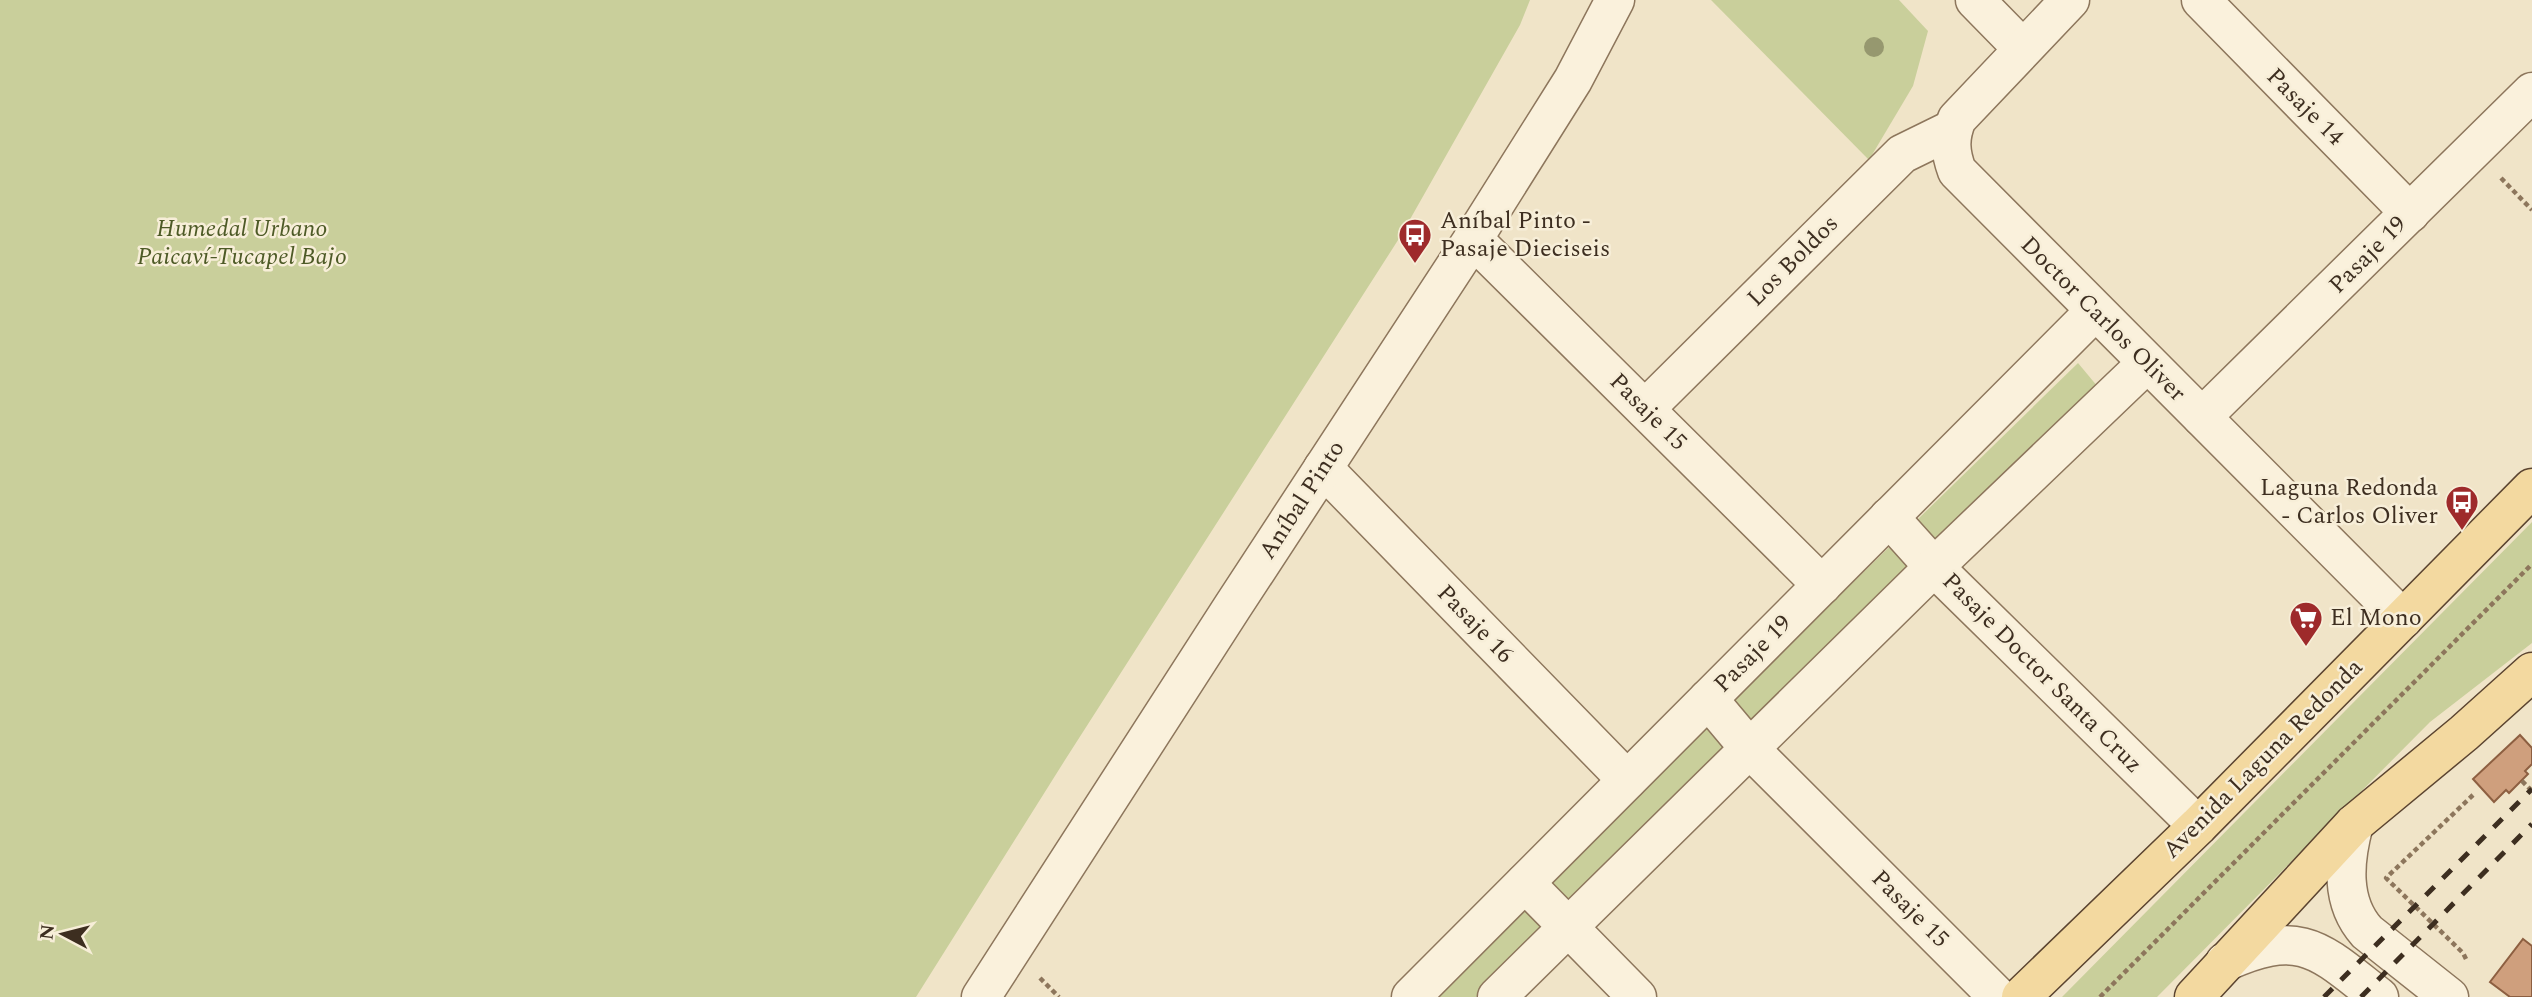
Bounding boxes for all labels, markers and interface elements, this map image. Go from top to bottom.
street label: Pasaje 14 [2258,60,2352,154]
place label: Aníbal Pinto - Pasaje Dieciseis [1440,203,1610,267]
street label: Los Boldos [1739,207,1847,315]
street label: Pasaje 19 [2321,208,2415,302]
park label: Humedal Urbano Paicaví-Tucapel Bajo [137,211,347,275]
bus stop icon: Aníbal Pinto - Pasaje Dieciseis [1396,216,1434,265]
street label: Doctor Carlos Oliver [2012,228,2194,410]
street label: Pasaje 15 [1601,365,1695,459]
street label: Aníbal Pinto [1250,433,1354,567]
place label: Laguna Redonda - Carlos Oliver [2260,470,2438,534]
bus stop icon: Laguna Redonda - Carlos Oliver [2443,483,2481,532]
street label: Pasaje Doctor Santa Cruz [1933,564,2151,782]
street label: Pasaje 16 [1428,576,1522,672]
supermarket icon: El Mono [2287,599,2325,648]
place label: El Mono [2330,600,2422,636]
street label: Pasaje 19 [1706,607,1800,701]
street label: Avenida Laguna Redonda [2155,650,2372,867]
street label: Pasaje 15 [1863,862,1957,956]
north arrow [28,899,98,969]
text: N [32,923,63,942]

